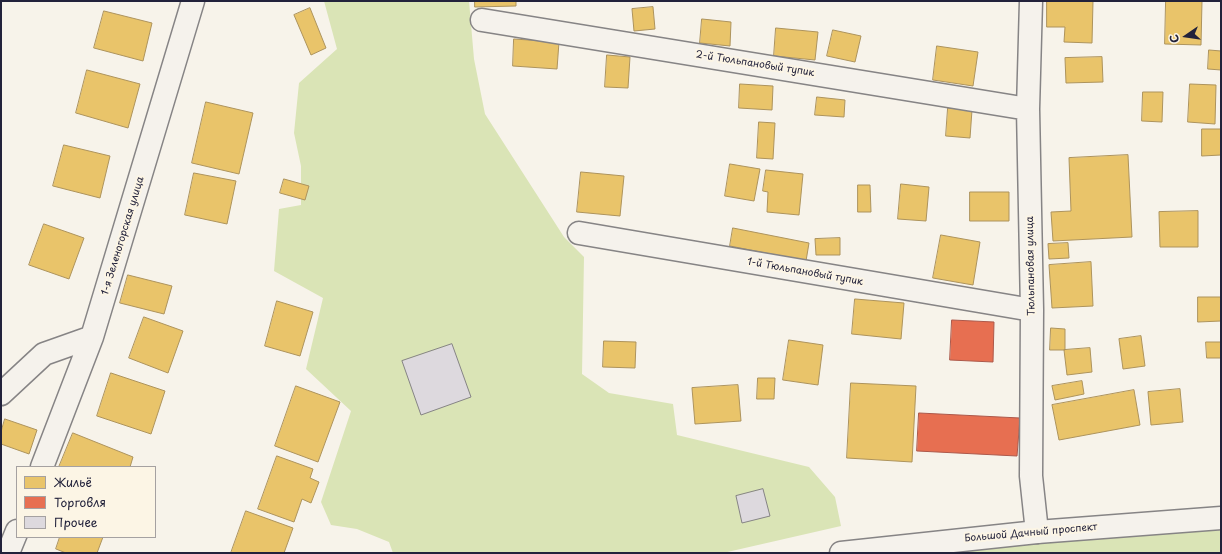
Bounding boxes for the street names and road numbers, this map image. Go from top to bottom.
street label: 2-й Тюльпановый тупик [695,49,815,79]
street label: 1-я Зеленогорская улица [99,175,147,297]
street label: Тюльпановая улица [1024,216,1038,316]
street label: 1-й Тюльпановый тупик [746,256,864,288]
street label: Большой Дачный проспект [964,521,1098,545]

